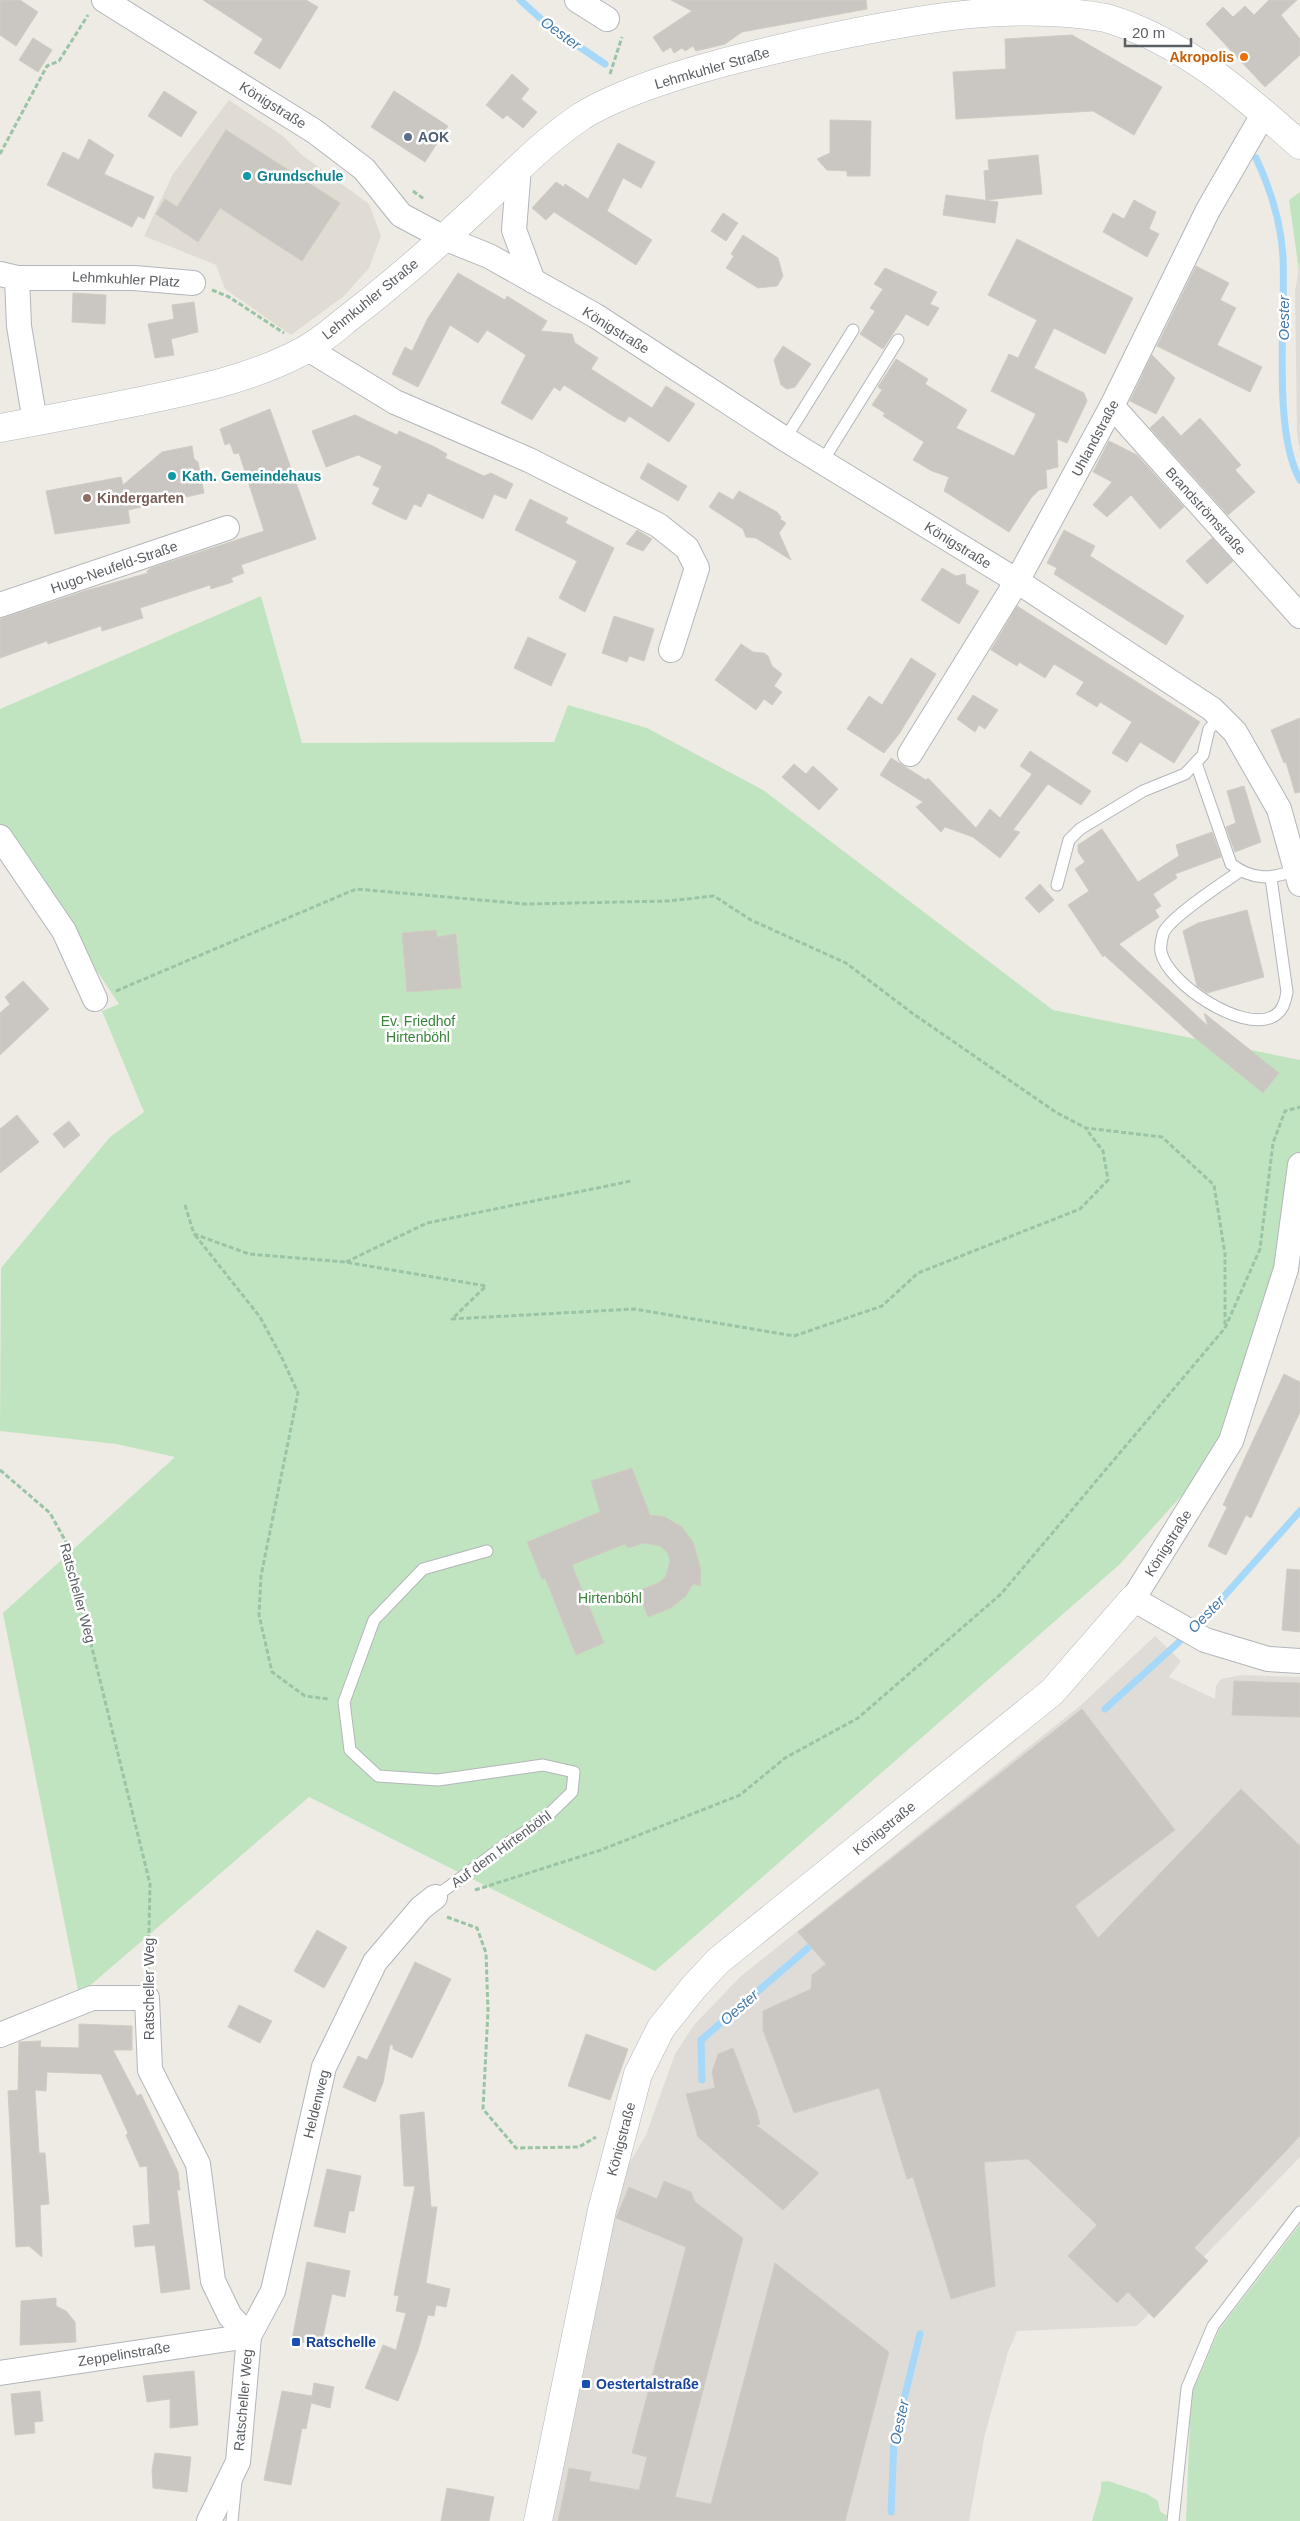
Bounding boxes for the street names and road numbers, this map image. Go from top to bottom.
street label: Lehmkuhler Straße [653,44,772,92]
street label: Königstraße [237,78,309,132]
street label: Lehmkuhler Straße [319,255,421,343]
street label: Lehmkuhler Platz [72,268,180,290]
street label: Königstraße [580,303,652,357]
street label: Uhlandstraße [1068,397,1122,479]
street label: Brandströmstraße [1163,464,1250,558]
street label: Königstraße [922,518,994,572]
street label: Hugo-Neufeld-Straße [48,538,180,596]
street label: Königstraße [1141,1507,1195,1579]
street label: Ratscheller Weg [57,1541,99,1645]
street label: Königstraße [850,1798,919,1858]
street label: Auf dem Hirtenböhl [448,1807,554,1891]
street label: Ratscheller Weg [141,1938,157,2040]
street label: Heldenweg [300,2068,332,2140]
street label: Königstraße [604,2100,639,2178]
street label: Zeppelinstraße [77,2339,172,2369]
street label: Ratscheller Weg [231,2348,255,2452]

